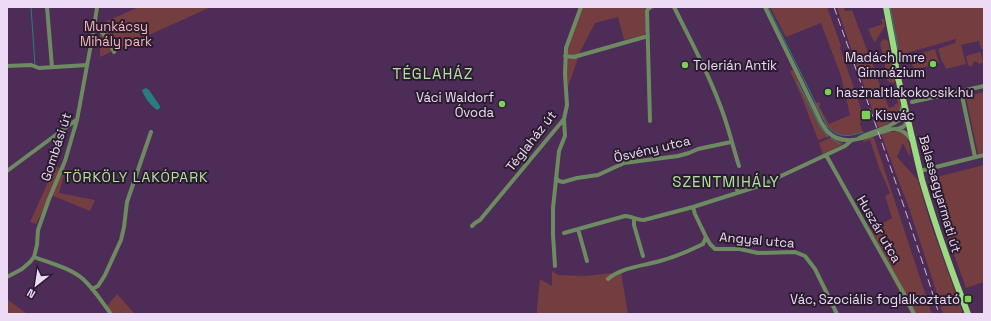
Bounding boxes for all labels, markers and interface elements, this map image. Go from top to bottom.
park label: Munkácsy Mihály park [80,18,152,50]
place label: Madách Imre Gimnázium [845,49,925,81]
place label: Tolerián Antik [693,57,777,74]
marker: Madách Imre Gimnázium [928,59,938,69]
marker: Tolerián Antik [680,60,690,70]
district label: TÉGLAHÁZ [393,64,473,83]
place label: hasznaltlakokocsik.hu [836,84,974,101]
marker: hasznaltlakokocsik.hu [823,87,833,97]
place label: Váci Waldorf Óvoda [416,89,495,121]
marker: Váci Waldorf Óvoda [497,99,507,109]
street label: Téglaház út [502,107,560,175]
place label: Kisvác [875,107,915,124]
marker: Kisvác [860,109,872,121]
street label: Gombási út [37,111,75,183]
street label: Ösvény utca [612,132,692,166]
street label: Balassagyarmati út [915,134,965,255]
district label: TÖRKÖLY LAKÓPARK [63,168,209,186]
district label: SZENTMIHÁLY [672,172,780,191]
street label: Huszár utca [853,192,905,266]
street label: Angyal utca [719,228,796,252]
north arrow [16,265,56,305]
text: N [24,286,38,302]
place label: Vác, Szociális foglalkoztató [790,291,960,308]
marker: Vác, Szociális foglalkoztató [963,294,973,304]

